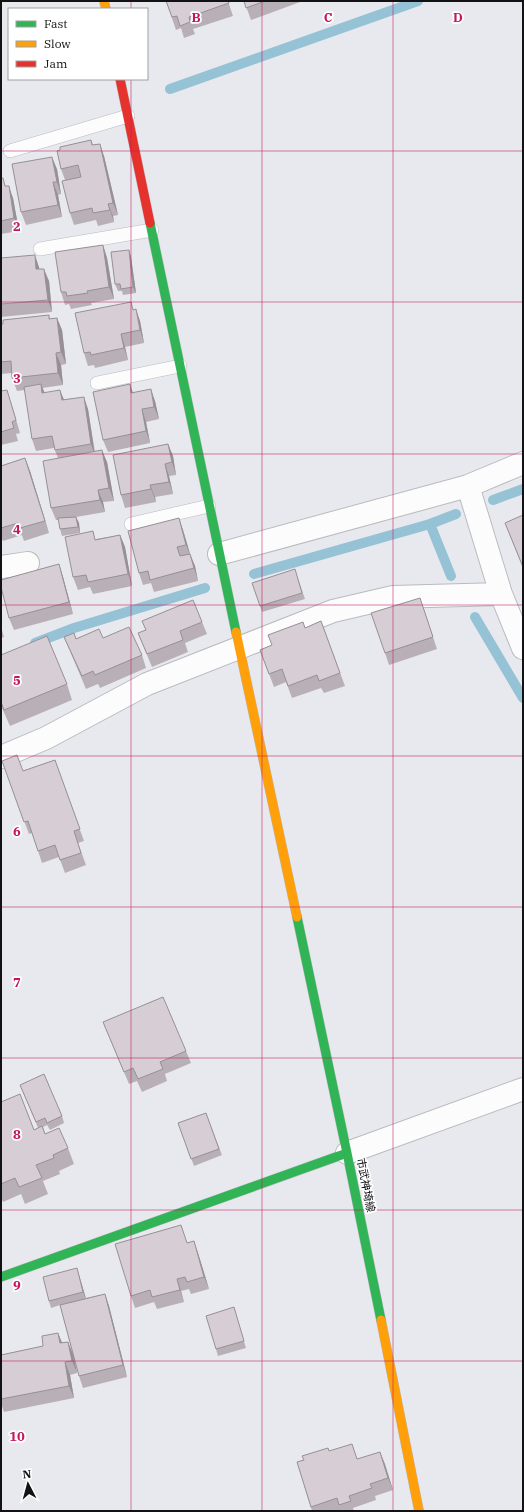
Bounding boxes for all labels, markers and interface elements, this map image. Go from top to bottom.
legend [8,8,148,80]
text: B [191,9,201,26]
text: C [324,9,333,26]
text: D [453,9,463,26]
text: Fast [44,16,68,31]
text: Slow [44,36,71,51]
text: Jam [44,56,68,71]
text: 2 [13,218,21,235]
text: 3 [13,370,21,387]
text: 4 [13,521,21,538]
text: 5 [13,672,21,689]
text: 6 [13,823,21,840]
text: 7 [13,974,21,991]
text: 8 [13,1126,21,1143]
street label: 市武神埼線 [354,1157,378,1213]
text: 9 [13,1277,21,1294]
text: 10 [9,1428,25,1445]
north arrow [8,1464,48,1504]
text: N [22,1467,32,1481]

